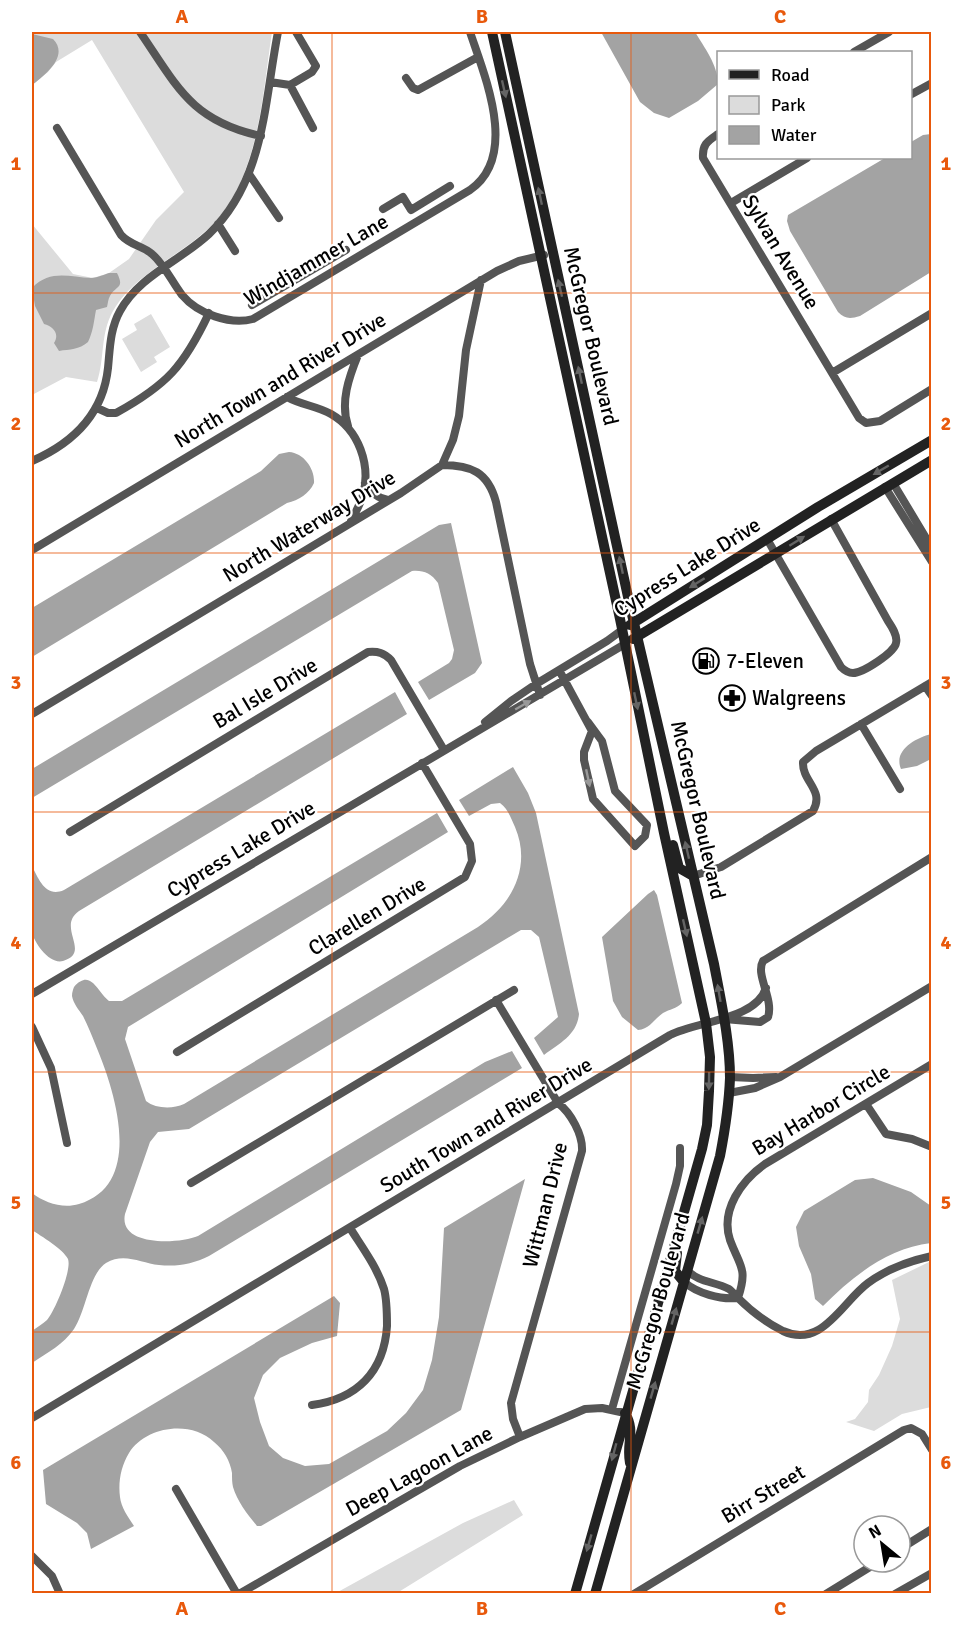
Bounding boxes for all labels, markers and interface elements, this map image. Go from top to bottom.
text: A [176,4,189,29]
text: B [476,4,488,29]
text: C [774,4,786,29]
legend [717,51,912,159]
text: Road [771,64,810,86]
one-way arrow [500,80,510,99]
text: Park [771,94,806,116]
text: Water [771,124,817,146]
text: 1 [11,151,22,176]
text: 1 [941,151,952,176]
one-way arrow [535,187,545,206]
street label: Sylvan Avenue [737,190,825,314]
street label: Windjammer Lane [239,208,393,312]
street label: McGregor Boulevard [558,244,624,428]
one-way arrow [555,278,564,297]
street label: North Town and River Drive [169,306,391,454]
one-way arrow [575,365,584,384]
text: 2 [11,411,21,436]
text: 2 [941,411,951,436]
street label: North Waterway Drive [218,464,400,588]
one-way arrow [872,465,889,475]
street label: Cypress Lake Drive [609,511,765,623]
one-way arrow [789,535,805,546]
one-way arrow [616,555,625,574]
one-way arrow [689,577,705,588]
fuel station icon: 7-Eleven [691,646,721,676]
place label: 7-Eleven [726,648,804,674]
street label: Bal Isle Drive [208,652,322,734]
text: 3 [11,670,21,695]
text: 3 [941,670,951,695]
pharmacy icon: Walgreens [717,683,747,713]
place label: Walgreens [752,685,846,711]
one-way arrow [632,692,642,710]
one-way arrow [515,700,532,710]
street label: McGregor Boulevard [665,718,731,902]
one-way arrow [584,769,593,788]
street label: Cypress Lake Drive [162,795,320,903]
one-way arrow [682,840,691,859]
street label: Clarellen Drive [303,871,431,961]
one-way arrow [681,919,690,938]
text: 4 [11,930,22,955]
text: 4 [941,930,952,955]
one-way arrow [714,983,723,1002]
street label: South Town and River Drive [375,1051,597,1199]
street label: Bay Harbor Circle [747,1059,895,1161]
one-way arrow [705,1072,714,1091]
street label: Wittman Drive [517,1139,573,1271]
text: 5 [11,1190,21,1215]
text: 5 [941,1190,951,1215]
street label: McGregor Boulevard [620,1210,696,1392]
one-way arrow [696,1216,705,1234]
one-way arrow [670,1307,679,1325]
one-way arrow [649,1381,658,1399]
street label: Deep Lagoon Lane [341,1420,497,1522]
one-way arrow [609,1443,619,1462]
text: 6 [11,1450,22,1475]
text: 6 [941,1450,952,1475]
street label: Birr Street [716,1459,810,1529]
north arrow [852,1514,912,1574]
text: N [865,1520,885,1543]
one-way arrow [584,1534,593,1552]
text: A [176,1596,189,1621]
text: B [476,1596,488,1621]
text: C [774,1596,786,1621]

